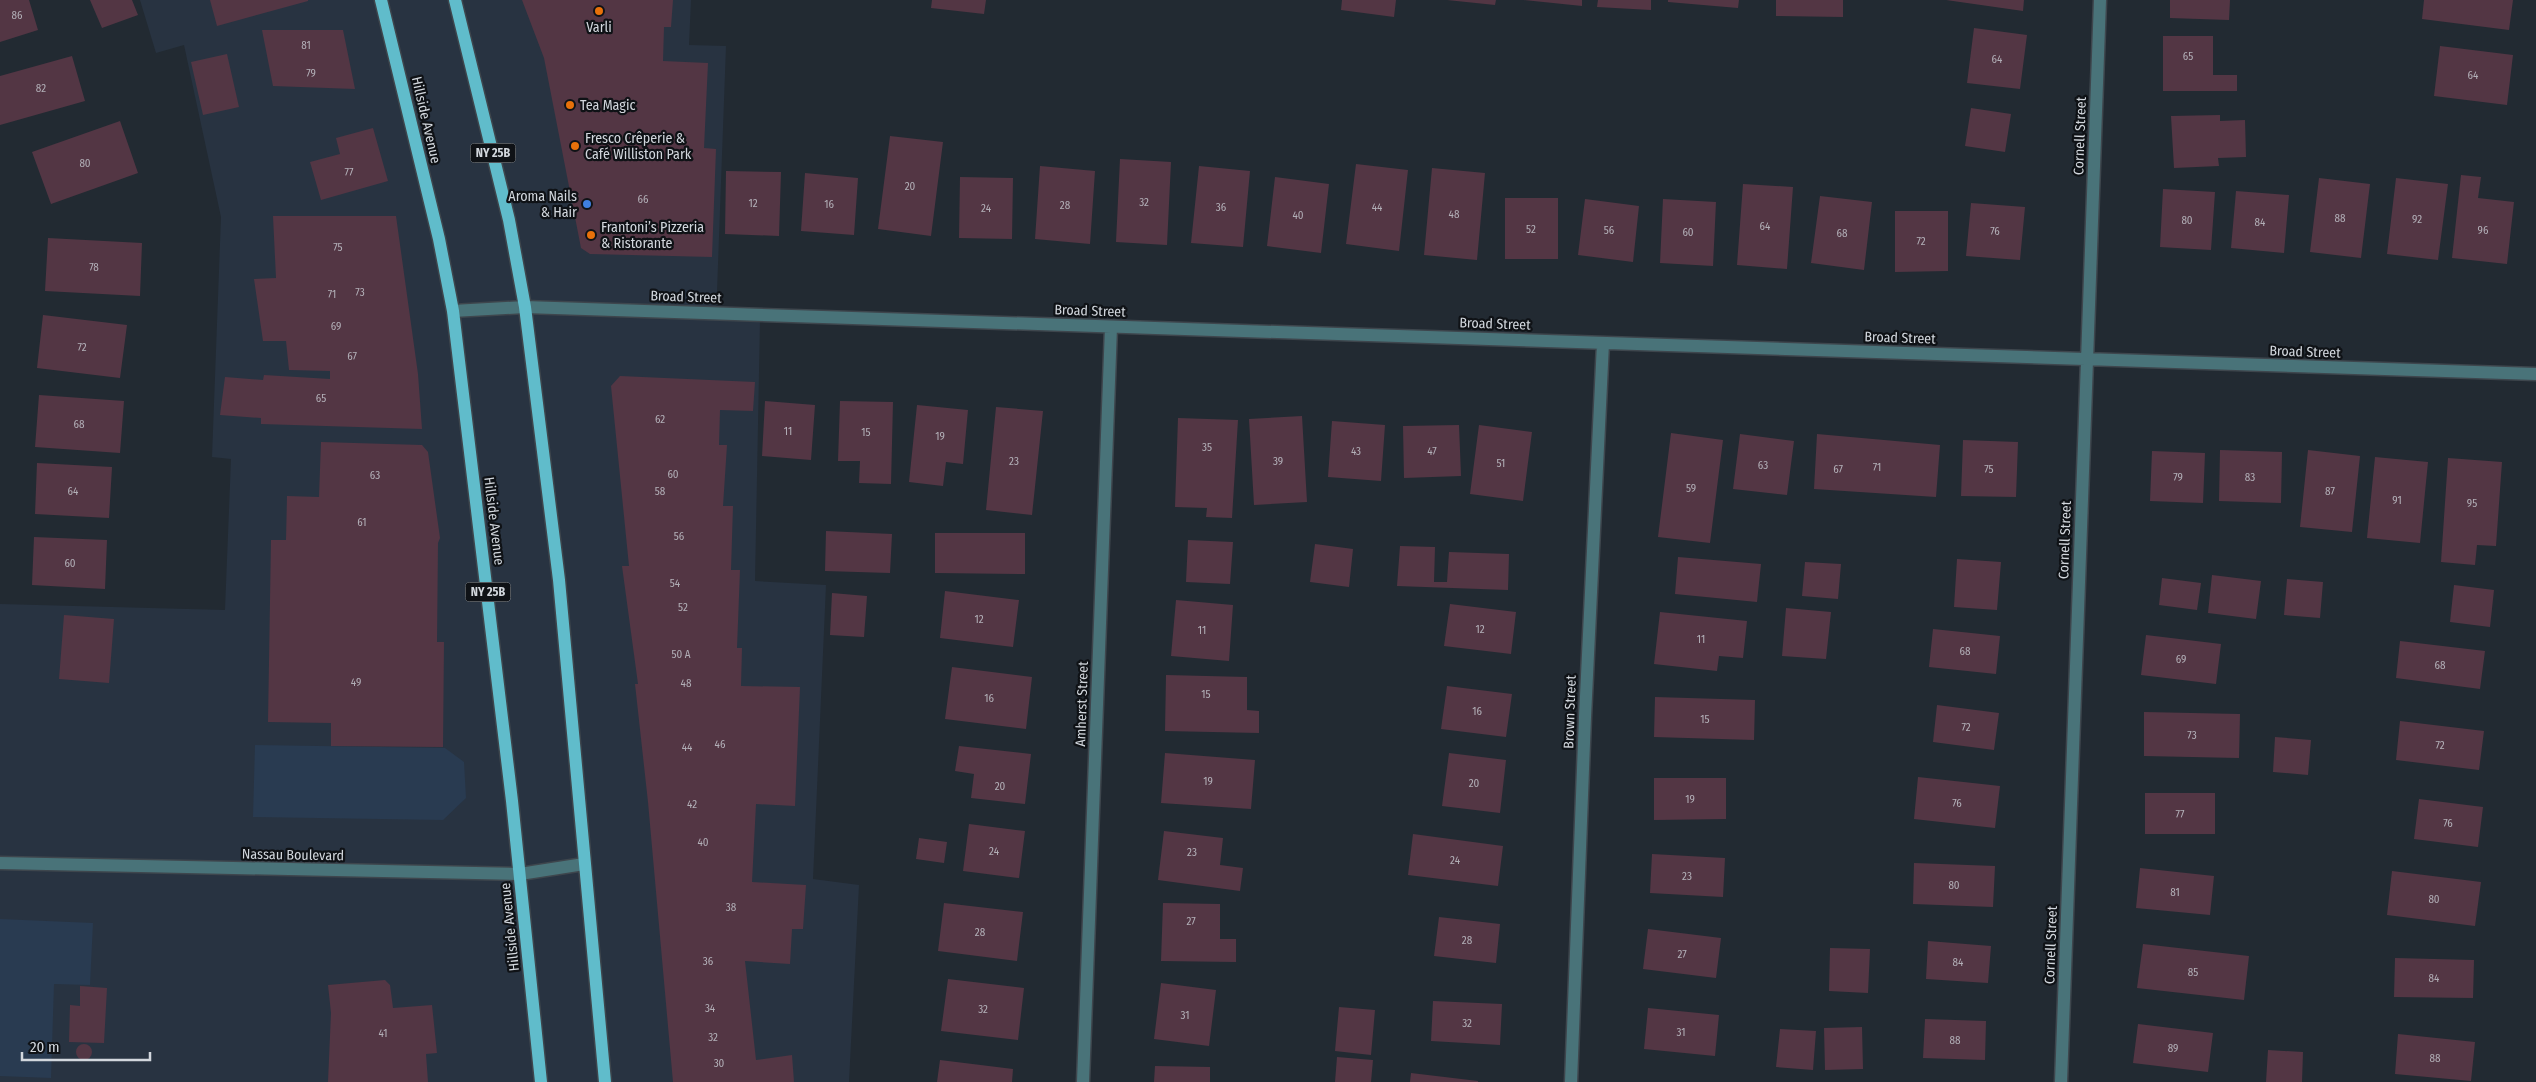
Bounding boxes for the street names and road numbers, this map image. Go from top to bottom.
street label: Hillside Avenue [408,75,444,165]
street label: Cornell Street [2070,96,2090,176]
road number: NY 25B [470,144,516,162]
street label: Broad Street [650,287,722,307]
street label: Broad Street [1054,301,1126,321]
street label: Broad Street [1459,314,1531,334]
street label: Broad Street [1864,328,1936,348]
street label: Broad Street [2269,342,2341,362]
street label: Hillside Avenue [480,476,508,566]
street label: Cornell Street [2055,500,2075,580]
road number: NY 25B [466,582,510,602]
street label: Amherst Street [1072,661,1092,747]
street label: Brown Street [1560,674,1580,749]
street label: Nassau Boulevard [242,846,344,864]
street label: Hillside Avenue [497,882,523,972]
street label: Cornell Street [2041,905,2061,985]

